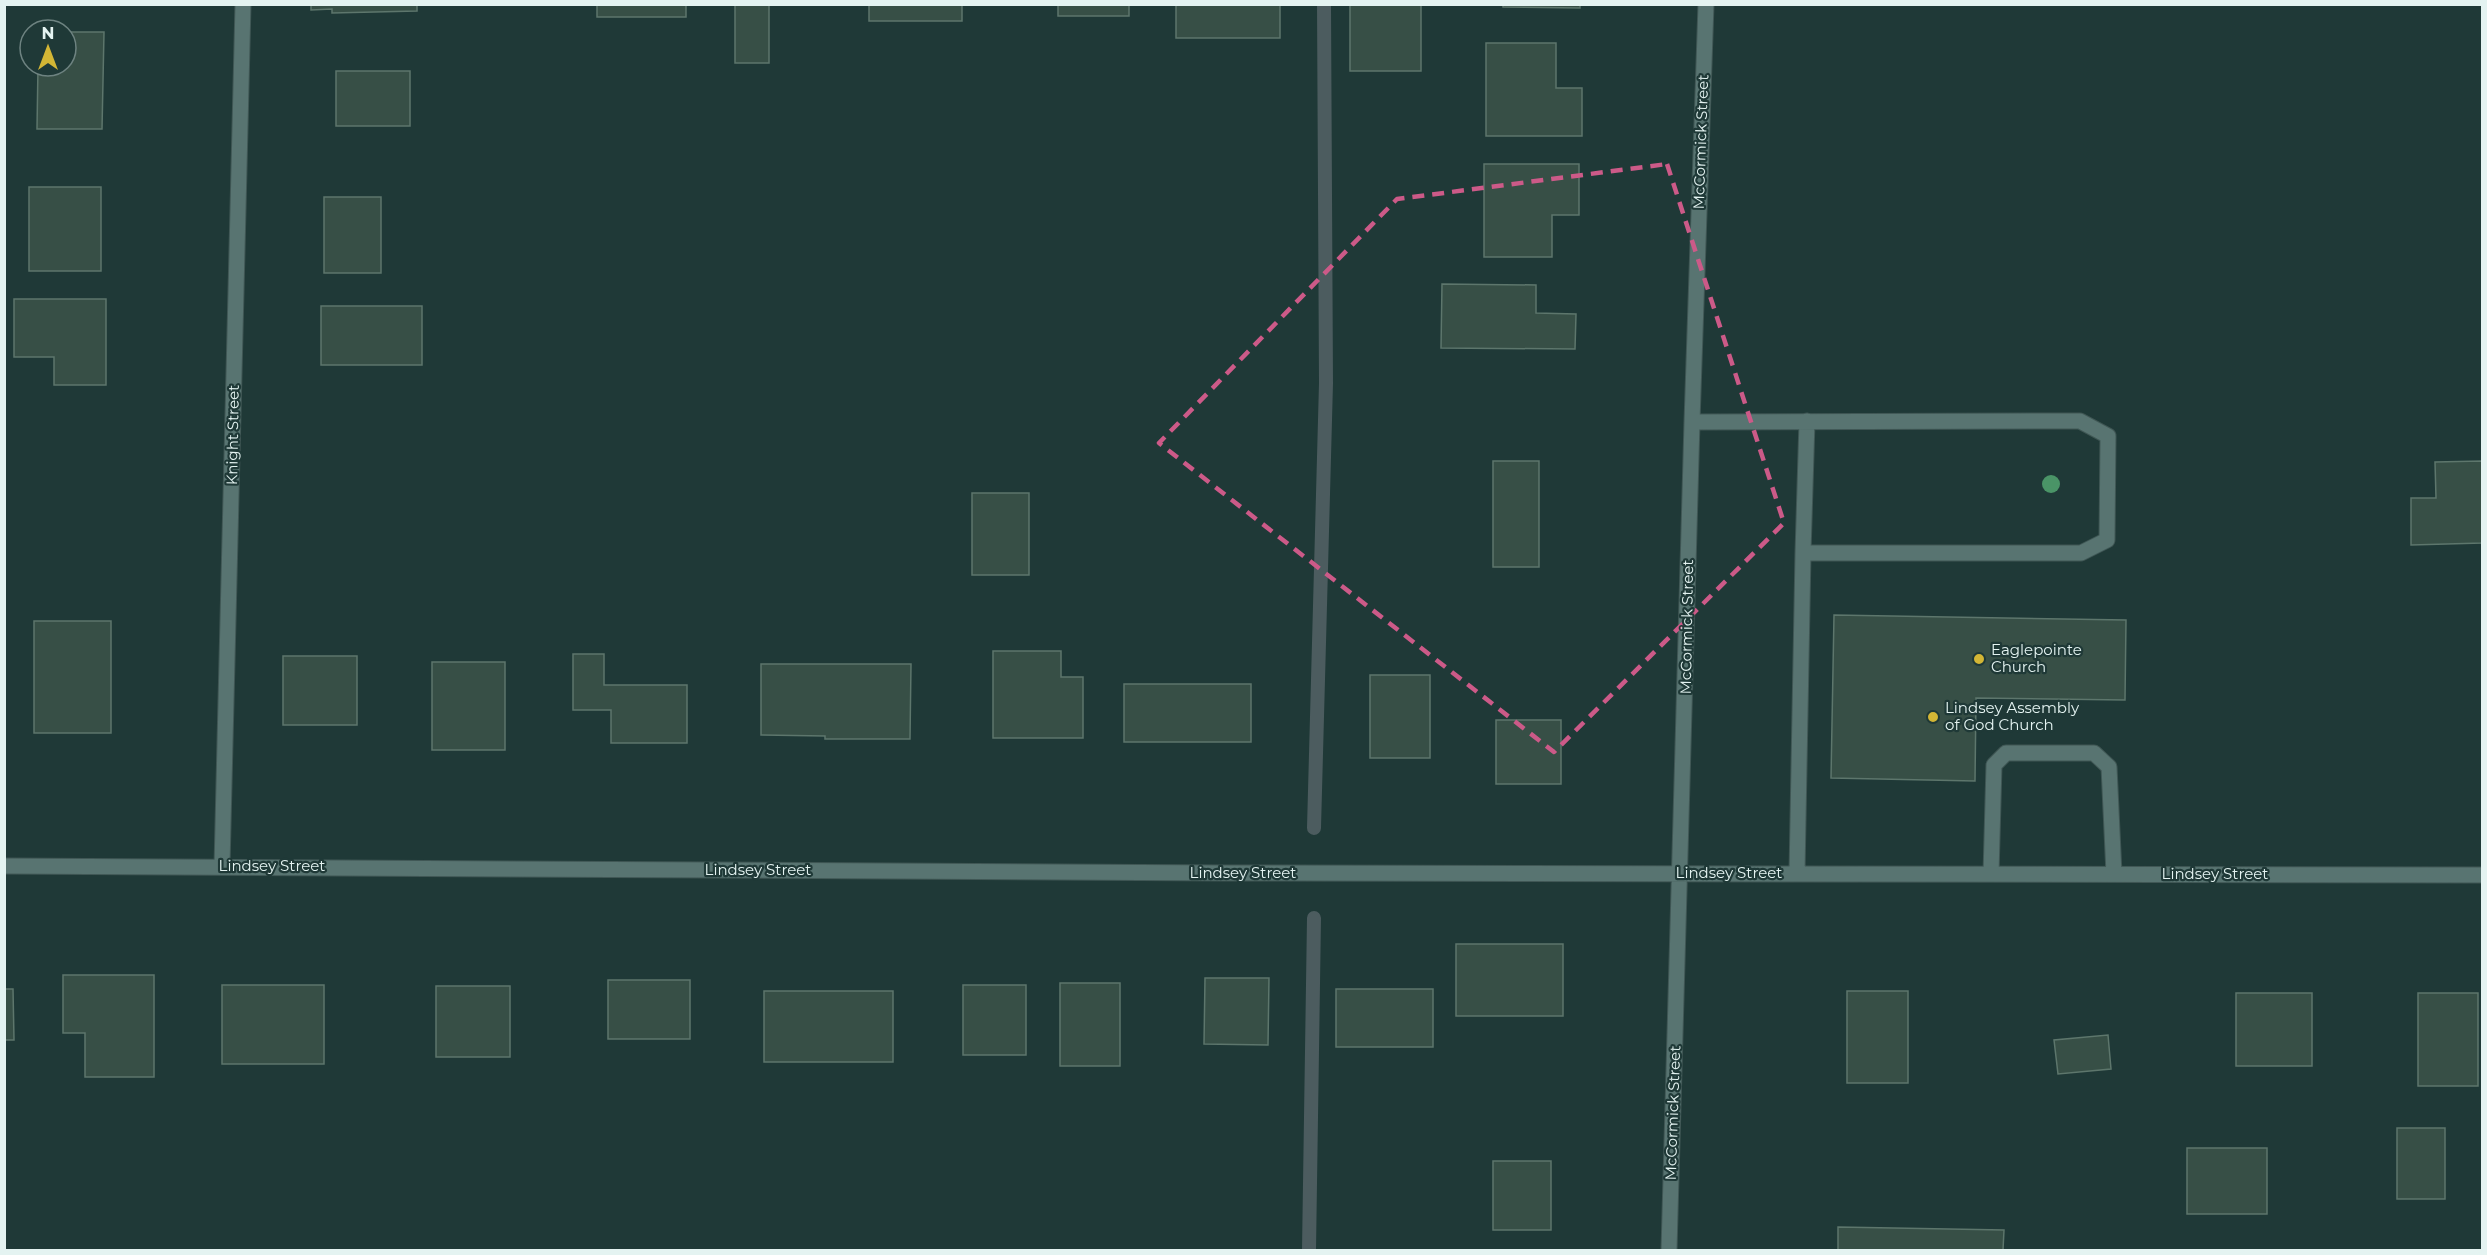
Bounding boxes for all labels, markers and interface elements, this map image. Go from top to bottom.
north arrow [18,18,78,78]
text: N [42,24,54,43]
street label: McCormick Street [1689,74,1712,210]
street label: Knight Street [222,385,243,485]
street label: McCormick Street [1676,559,1697,695]
place label: Eaglepointe Church [1991,640,2082,676]
marker: Eaglepointe Church [1972,652,1986,666]
place label: Lindsey Assembly of God Church [1945,698,2080,734]
marker: Lindsey Assembly of God Church [1926,710,1940,724]
street label: Lindsey Street [219,856,325,875]
street label: Lindsey Street [705,860,811,879]
street label: Lindsey Street [1190,863,1296,882]
street label: Lindsey Street [1676,863,1782,882]
street label: Lindsey Street [2162,864,2268,883]
street label: McCormick Street [1661,1045,1684,1181]

